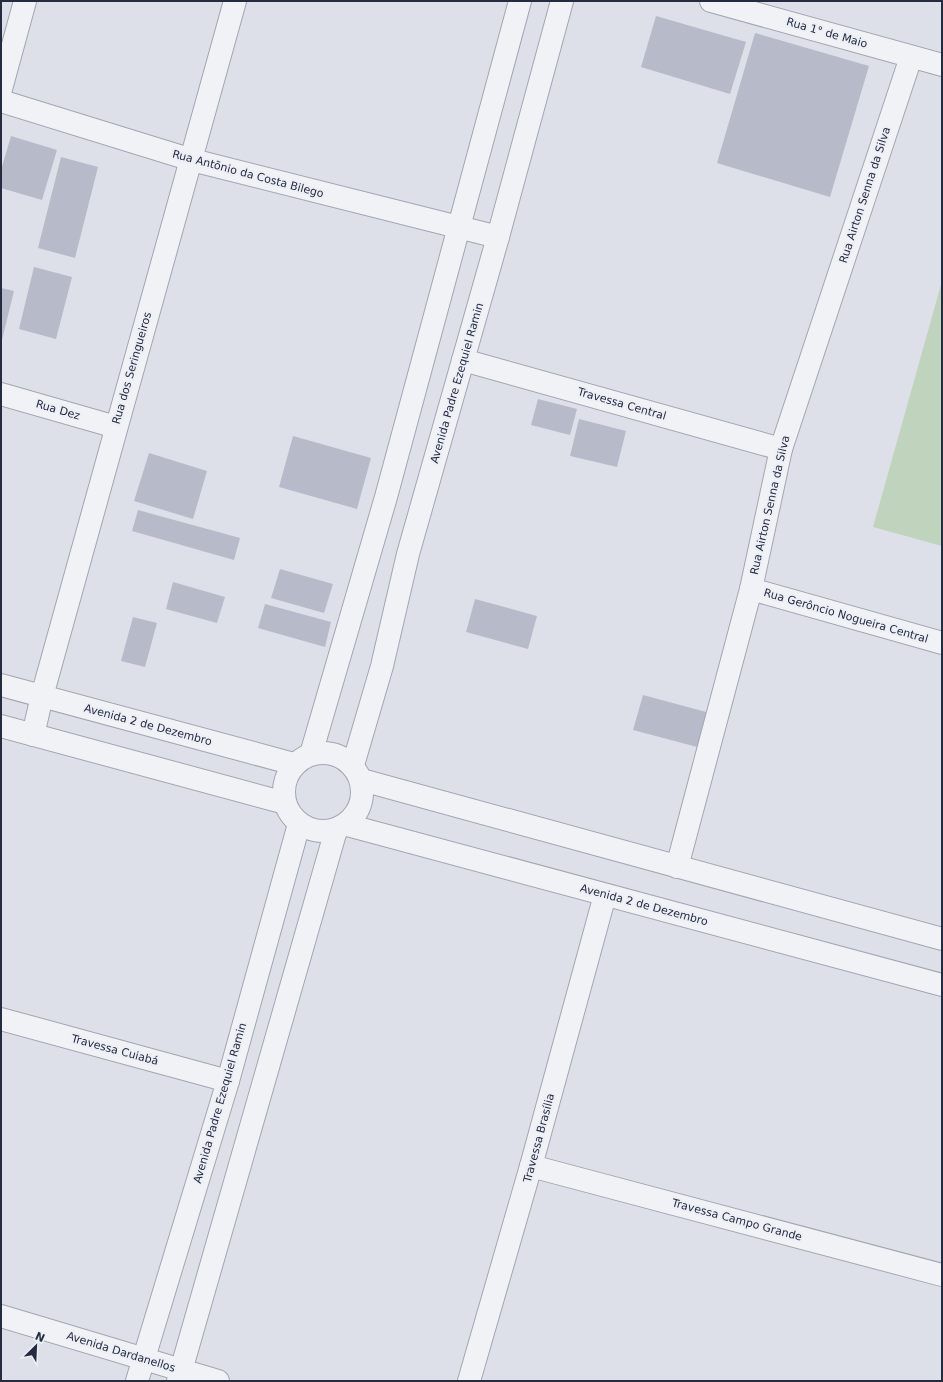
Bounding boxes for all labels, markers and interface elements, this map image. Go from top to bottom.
street label: Rua 1° de Maio [785,15,869,51]
street label: Rua Airton Senna da Silva [837,125,893,265]
street label: Rua Antõnio da Costa Bilego [171,148,325,201]
street label: Avenida Padre Ezequiel Ramin [428,301,486,465]
street label: Rua dos Seringueiros [110,310,154,426]
street label: Travessa Central [575,385,668,423]
street label: Rua Dez [34,397,82,423]
street label: Rua Airton Senna da Silva [748,434,792,576]
street label: Rua Gerôncio Nogueira Central [762,586,930,646]
street label: Avenida 2 de Dezembro [83,702,214,748]
street label: Avenida 2 de Dezembro [579,882,710,928]
street label: Avenida Padre Ezequiel Ramin [191,1021,249,1185]
street label: Travessa Cuiabá [69,1032,160,1068]
street label: Travessa Brasília [521,1092,557,1185]
street label: Travessa Campo Grande [670,1196,804,1244]
north arrow [16,1326,56,1366]
street label: Avenida Dardanellos [65,1329,177,1375]
text: N [33,1330,47,1345]

